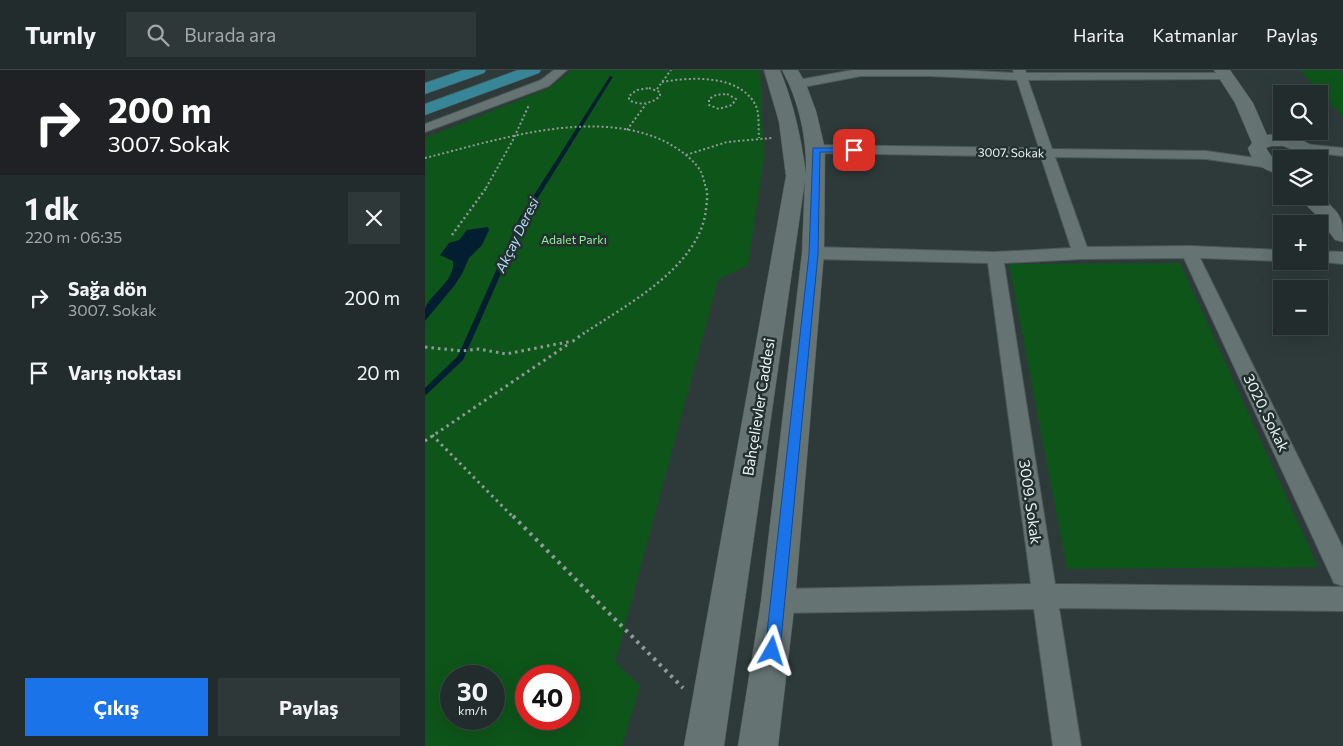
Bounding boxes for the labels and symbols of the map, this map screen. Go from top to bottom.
pin [833,129,875,171]
street label: 3007. Sokak [978,144,1045,160]
water label: Akçay Deresi [491,194,542,276]
park label: Adalet Parkı [541,232,607,246]
street label: Bahçelievler Caddesi [738,337,778,477]
street label: 3020. Sokak [1240,371,1293,454]
street label: 3009. Sokak [1016,458,1046,545]
position arrow [745,624,797,676]
speed limit sign: 40 [515,665,580,730]

